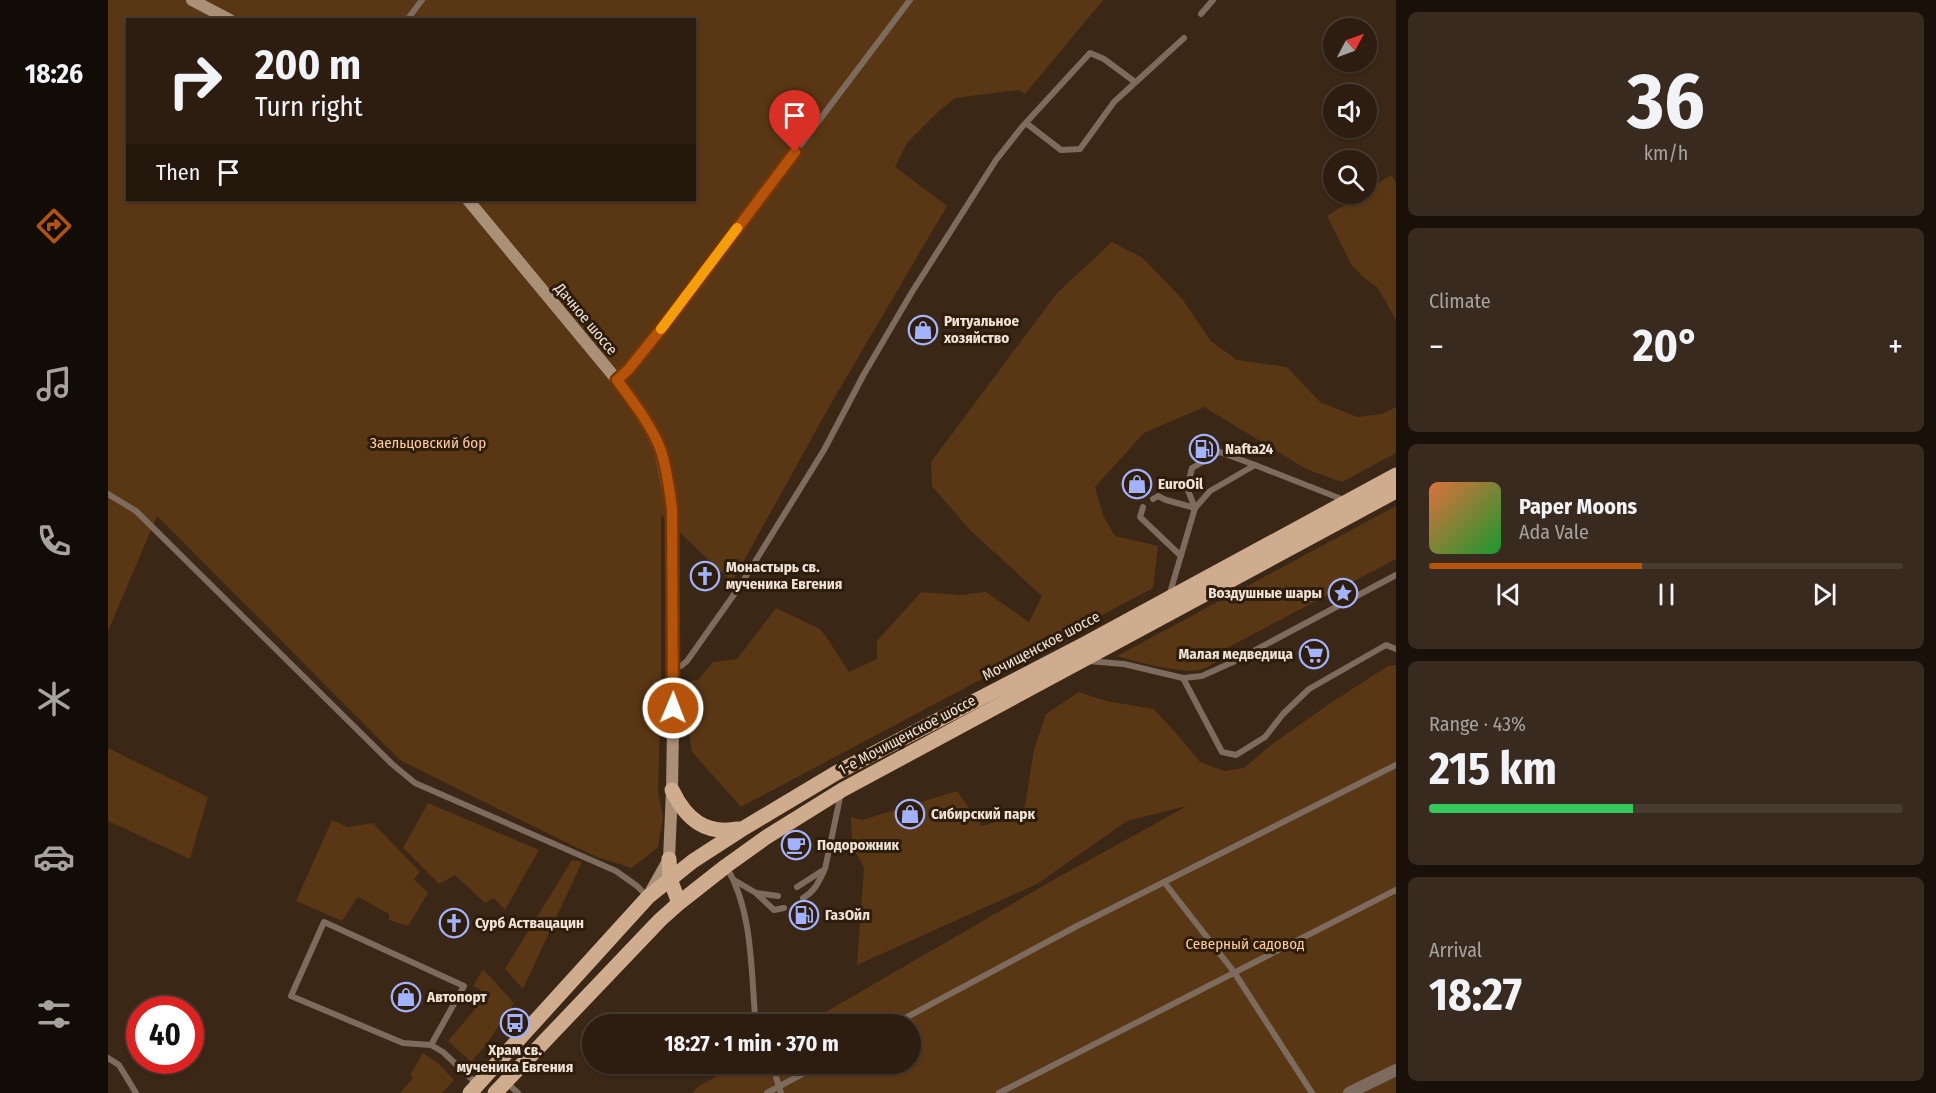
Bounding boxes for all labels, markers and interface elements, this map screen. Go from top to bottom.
north arrow [1323,18,1377,72]
map controls [1323,18,1377,204]
text: 200 m [255,40,361,90]
icon: right [156,42,234,120]
text: 36 [1627,55,1705,149]
text: 18:26 [25,58,83,90]
button: sound [1323,84,1377,138]
pin [769,90,820,152]
text: Turn right [255,91,363,123]
icon: arrive [778,99,811,132]
text: km/h [1644,141,1688,165]
button: search [1323,150,1377,204]
icon: arrive [212,156,245,189]
text: Then [156,159,200,186]
icon: directions [33,205,75,247]
street label: Дачное шоссе [550,279,621,359]
text: Climate [1429,289,1491,313]
place label: Ритуальное хозяйство [943,312,1019,347]
shop icon: Ритуальное хозяйство [907,314,939,346]
text: 20° [1633,319,1699,373]
text: − [1429,327,1444,367]
text: + [1888,327,1903,367]
icon: music [33,363,75,405]
fuel station icon: Nafta24 [1188,433,1220,465]
park label: Заельцовский бор [370,434,486,452]
place label: Nafta24 [1225,440,1274,458]
shop icon: EuroOil [1121,468,1153,500]
place label: EuroOil [1158,475,1204,493]
text: Paper Moons [1519,493,1637,520]
icon: phone [33,520,75,562]
text: Ada Vale [1519,520,1589,544]
place label: Монастырь св. мученика Евгения [726,558,842,593]
church icon: Монастырь св. мученика Евгения [689,560,721,592]
place icon: Воздушные шары [1327,577,1359,609]
icon: previous [1492,578,1525,611]
icon: pause [1650,578,1683,611]
icon: next [1808,578,1841,611]
place label: Воздушные шары [1208,584,1322,602]
street label: Мочищенское шоссе [979,607,1103,685]
supermarket icon: Малая медведица [1298,638,1330,670]
place label: Малая медведица [1178,645,1294,663]
position arrow [641,676,705,740]
icon: climate [33,678,75,720]
street label: 1-е Мочищенское шоссе [835,691,979,779]
text: Range · 43% [1429,712,1526,736]
text: 215 km [1429,742,1557,796]
shop icon: Сибирский парк [894,798,926,830]
place label: Сибирский парк [931,805,1035,823]
cafe icon: Подорожник [780,829,812,861]
icon: car [33,836,75,878]
place label: Подорожник [817,836,900,854]
fuel station icon: ГазОйл [788,899,820,931]
place label: ГазОйл [825,906,870,924]
church icon: Сурб Аствацацин [438,907,470,939]
place label: Сурб Аствацацин [475,914,584,932]
park label: Северный садовод [1186,935,1304,953]
text: Arrival [1429,938,1482,962]
text: 18:27 [1429,968,1522,1022]
shop icon: Автопорт [390,981,422,1013]
place label: Автопорт [426,988,487,1006]
icon: filters [33,993,75,1035]
speed limit sign: 40 [126,996,204,1074]
bus stop icon: Храм св. мученика Евгения [499,1007,531,1039]
text: 18:27 · 1 min · 370 m [664,1030,839,1057]
place label: Храм св. мученика Евгения [457,1041,573,1076]

